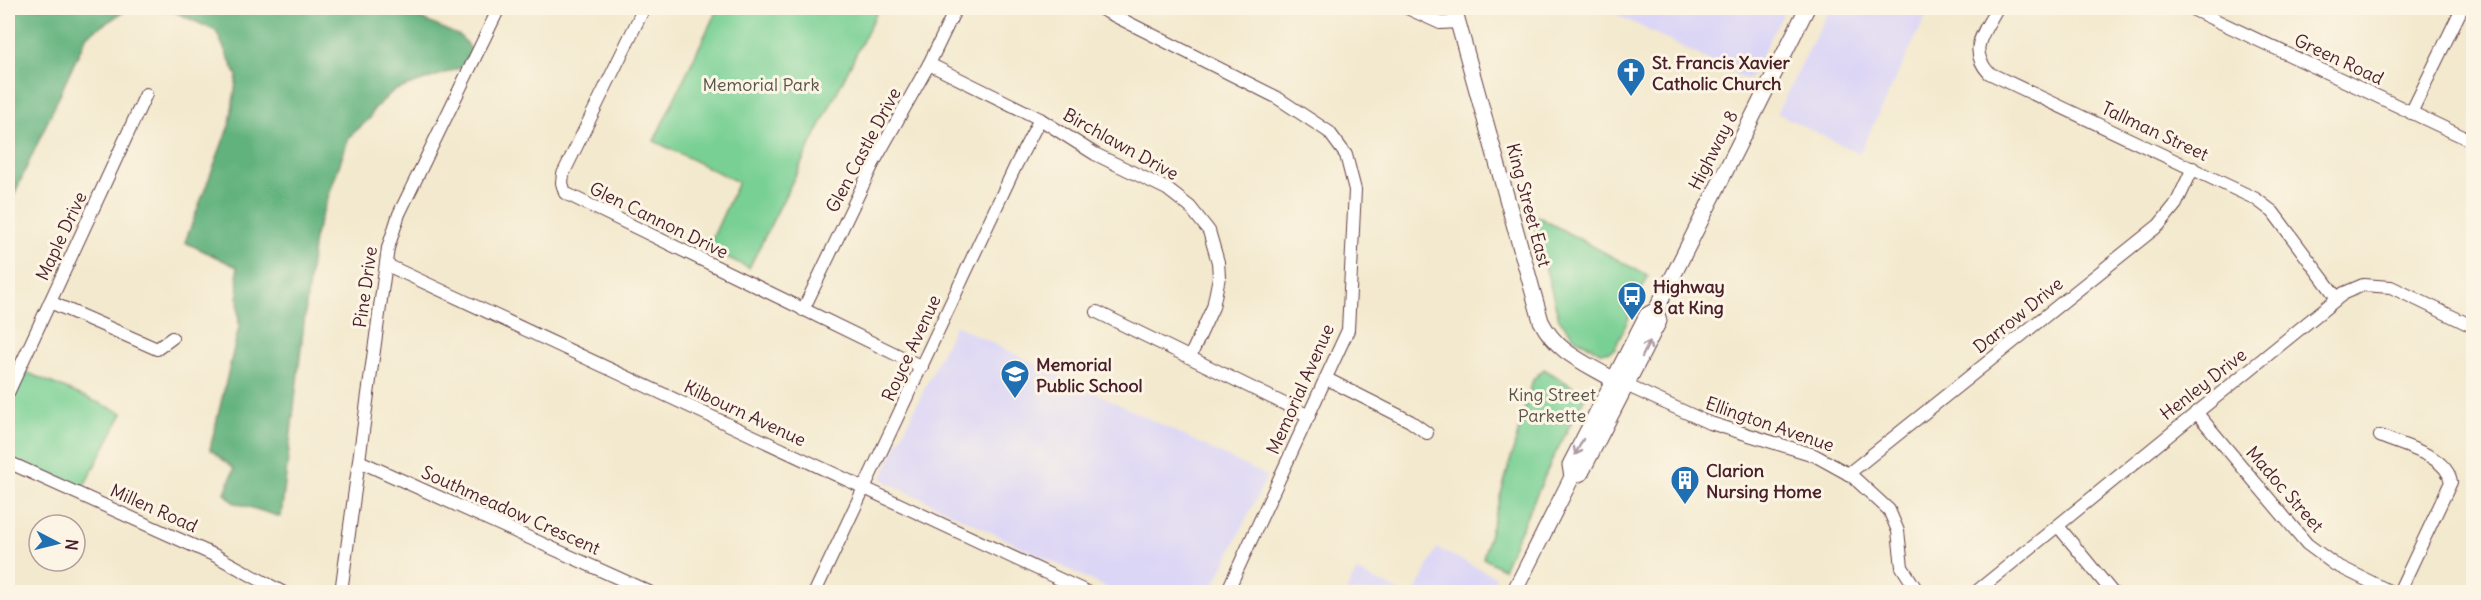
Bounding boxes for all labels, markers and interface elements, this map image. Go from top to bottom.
street label: Green Road [2291,28,2388,90]
place label: St. Francis Xavier Catholic Church [1652,51,1791,95]
church icon: St. Francis Xavier Catholic Church [1615,56,1647,98]
park label: Memorial Park [702,73,820,96]
street label: Glen Castle Drive [820,84,906,216]
street label: Tallman Street [2098,96,2212,166]
street label: Birchlawn Drive [1059,103,1183,185]
street label: Highway 8 [1683,106,1743,194]
street label: King Street East [1501,141,1557,269]
street label: Glen Cannon Drive [586,176,732,264]
street label: Maple Drive [30,188,92,284]
street label: Pine Drive [348,245,382,329]
street label: Darrow Drive [1969,272,2067,358]
place label: Highway 8 at King [1653,275,1725,319]
bus stop icon: Highway 8 at King [1616,280,1648,322]
street label: Royce Avenue [876,291,946,405]
street label: Memorial Avenue [1261,320,1339,458]
one-way arrow [1640,340,1652,358]
street label: Henley Drive [2155,343,2251,425]
place label: Memorial Public School [1036,353,1143,397]
school or university icon: Memorial Public School [999,358,1031,400]
street label: Kilbourn Avenue [680,375,810,451]
park label: King Street Parkette [1508,383,1596,427]
street label: Ellington Avenue [1703,391,1837,457]
one-way arrow [1573,437,1584,455]
street label: Madoc Street [2241,441,2329,537]
place label: Clarion Nursing Home [1706,459,1822,503]
street label: Southmeadow Crescent [418,460,604,560]
building icon: Clarion Nursing Home [1669,464,1701,506]
street label: Millen Road [107,479,202,538]
north arrow [27,513,87,573]
text: N [61,538,82,552]

